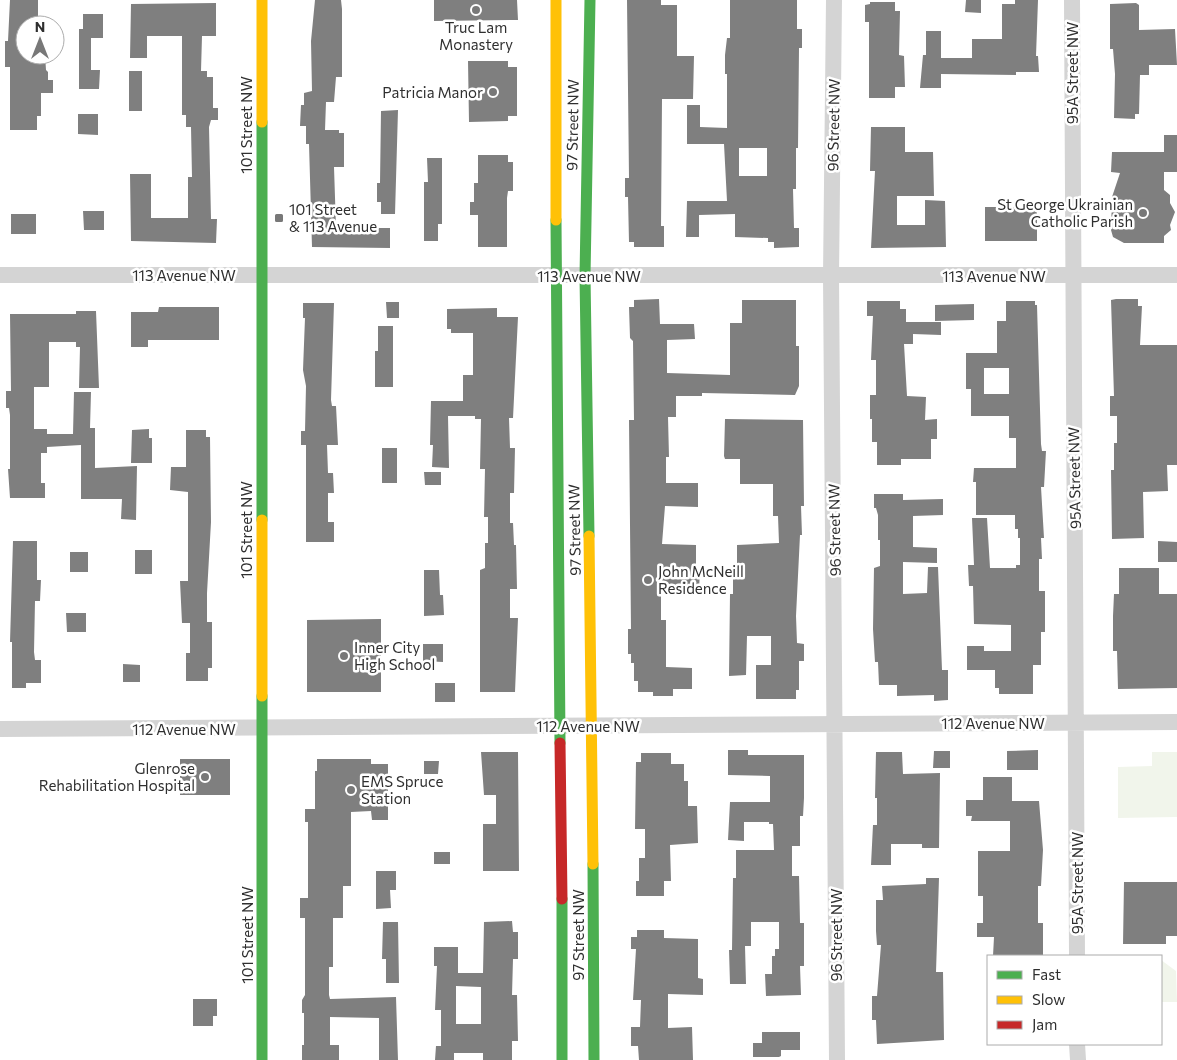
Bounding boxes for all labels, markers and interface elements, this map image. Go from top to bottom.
marker: Truc Lam Monastery [470,4,482,16]
north arrow [15,15,65,65]
text: N [35,18,45,35]
place label: Truc Lam Monastery [439,18,513,53]
street label: 95A Street NW [1063,22,1081,124]
street label: 101 Street NW [237,76,255,174]
street label: 96 Street NW [823,78,843,172]
street label: 97 Street NW [562,79,582,171]
place label: Patricia Manor [382,83,483,101]
marker: Patricia Manor [487,86,499,98]
place label: St George Ukrainian Catholic Parish [997,195,1133,230]
place label: 101 Street & 113 Avenue [289,200,377,235]
marker: St George Ukrainian Catholic Parish [1137,207,1149,219]
marker: 101 Street & 113 Avenue [273,212,285,224]
street label: 113 Avenue NW [132,266,236,284]
street label: 113 Avenue NW [537,267,641,285]
street label: 113 Avenue NW [942,267,1046,285]
street label: 95A Street NW [1064,427,1084,529]
street label: 101 Street NW [237,481,255,579]
street label: 96 Street NW [824,483,844,577]
street label: 97 Street NW [564,484,584,576]
place label: John McNeill Residence [658,562,744,597]
marker: John McNeill Residence [642,574,654,586]
place label: Inner City High School [354,638,435,673]
marker: Inner City High School [338,650,350,662]
street label: 112 Avenue NW [941,714,1045,732]
street label: 112 Avenue NW [536,717,640,735]
street label: 112 Avenue NW [132,720,236,738]
place label: Glenrose Rehabilitation Hospital [39,759,195,794]
marker: Glenrose Rehabilitation Hospital [199,771,211,783]
place label: EMS Spruce Station [361,772,443,807]
marker: EMS Spruce Station [345,784,357,796]
street label: 95A Street NW [1068,832,1086,934]
street label: 101 Street NW [238,886,256,984]
street label: 97 Street NW [569,889,587,981]
street label: 96 Street NW [827,889,845,981]
legend [987,955,1162,1045]
text: Fast [1032,965,1061,983]
text: Slow [1032,990,1065,1008]
text: Jam [1032,1015,1057,1033]

